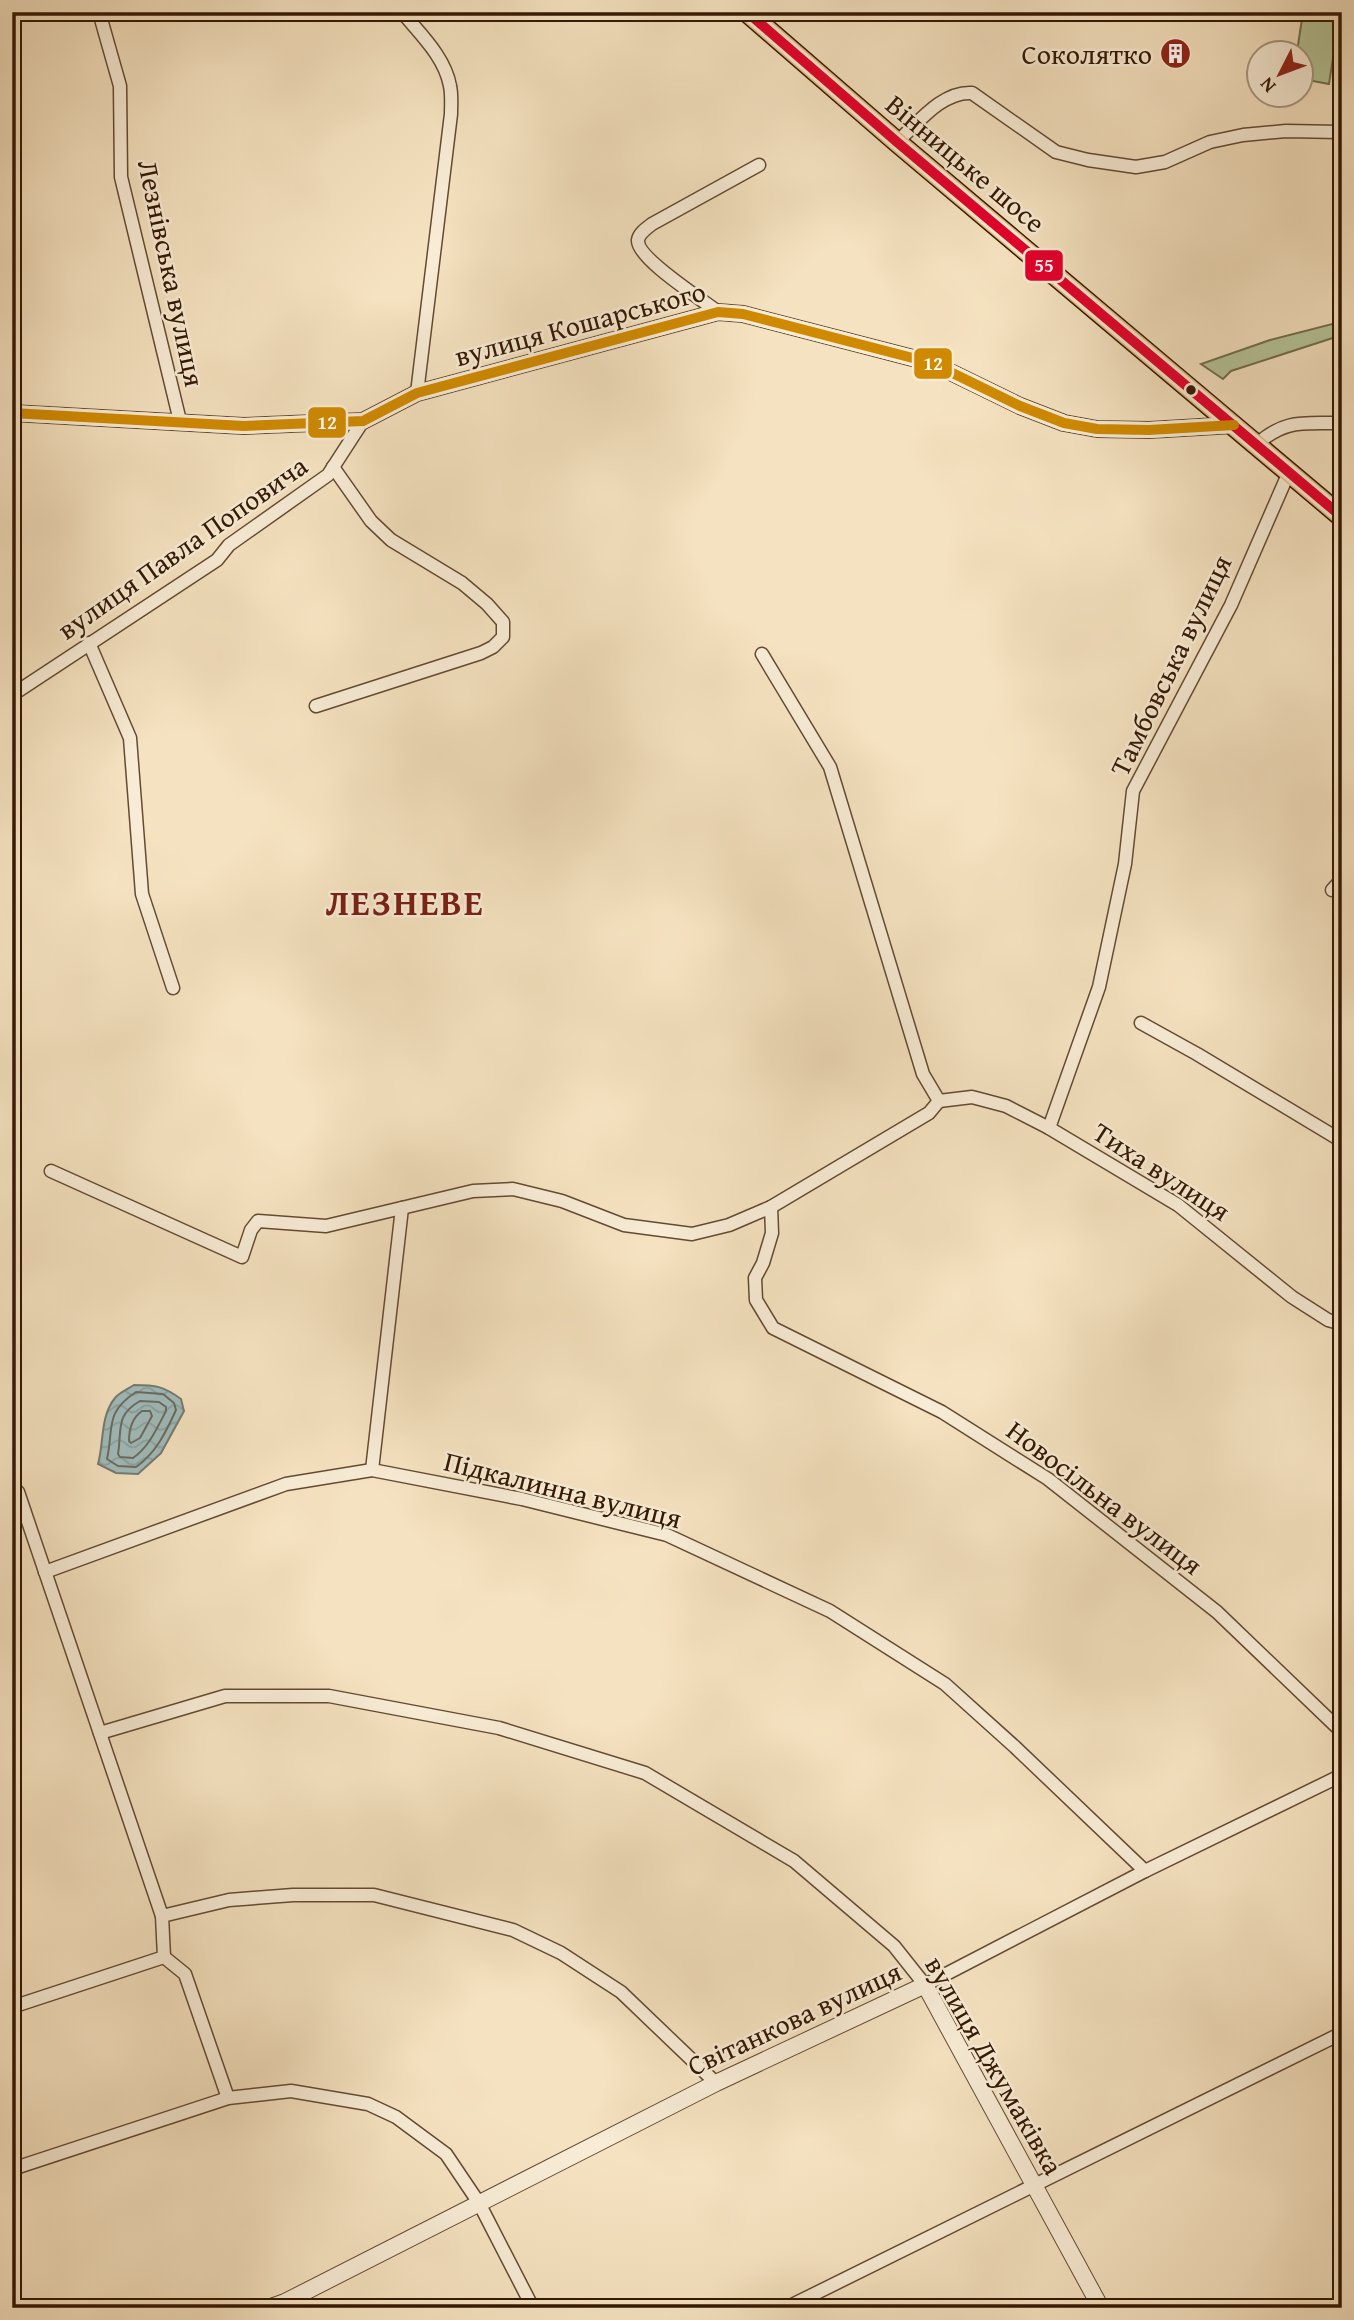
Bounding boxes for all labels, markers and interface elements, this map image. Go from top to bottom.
place label: Соколятко [1022,33,1152,74]
building icon: Соколятко [1158,36,1192,70]
north arrow [1246,38,1316,108]
text: N [1253,71,1282,99]
street label: Вінницьке шосе [877,84,1055,242]
street label: Лезнівська вулиця [128,156,216,390]
line badge: 55 [1024,249,1064,282]
text: 55 [1034,251,1054,279]
street label: вулиця Кошарського [450,270,710,376]
line badge: 12 [913,347,953,380]
text: 12 [923,349,943,377]
unlabelled marker [1184,383,1198,397]
line badge: 12 [307,406,347,439]
text: 12 [317,408,337,436]
street label: вулиця Павла Поповича [49,445,316,649]
street label: Тамбовська вулиця [1099,548,1241,782]
district label: ЛЕЗНЕВЕ [325,877,485,928]
street label: Тиха вулиця [1085,1111,1239,1231]
street label: Новосільна вулиця [999,1410,1211,1584]
street label: Підкалинна вулиця [440,1440,686,1538]
street label: вулиця Джумаківка [916,1948,1075,2183]
street label: Світанкова вулиця [680,1950,908,2086]

